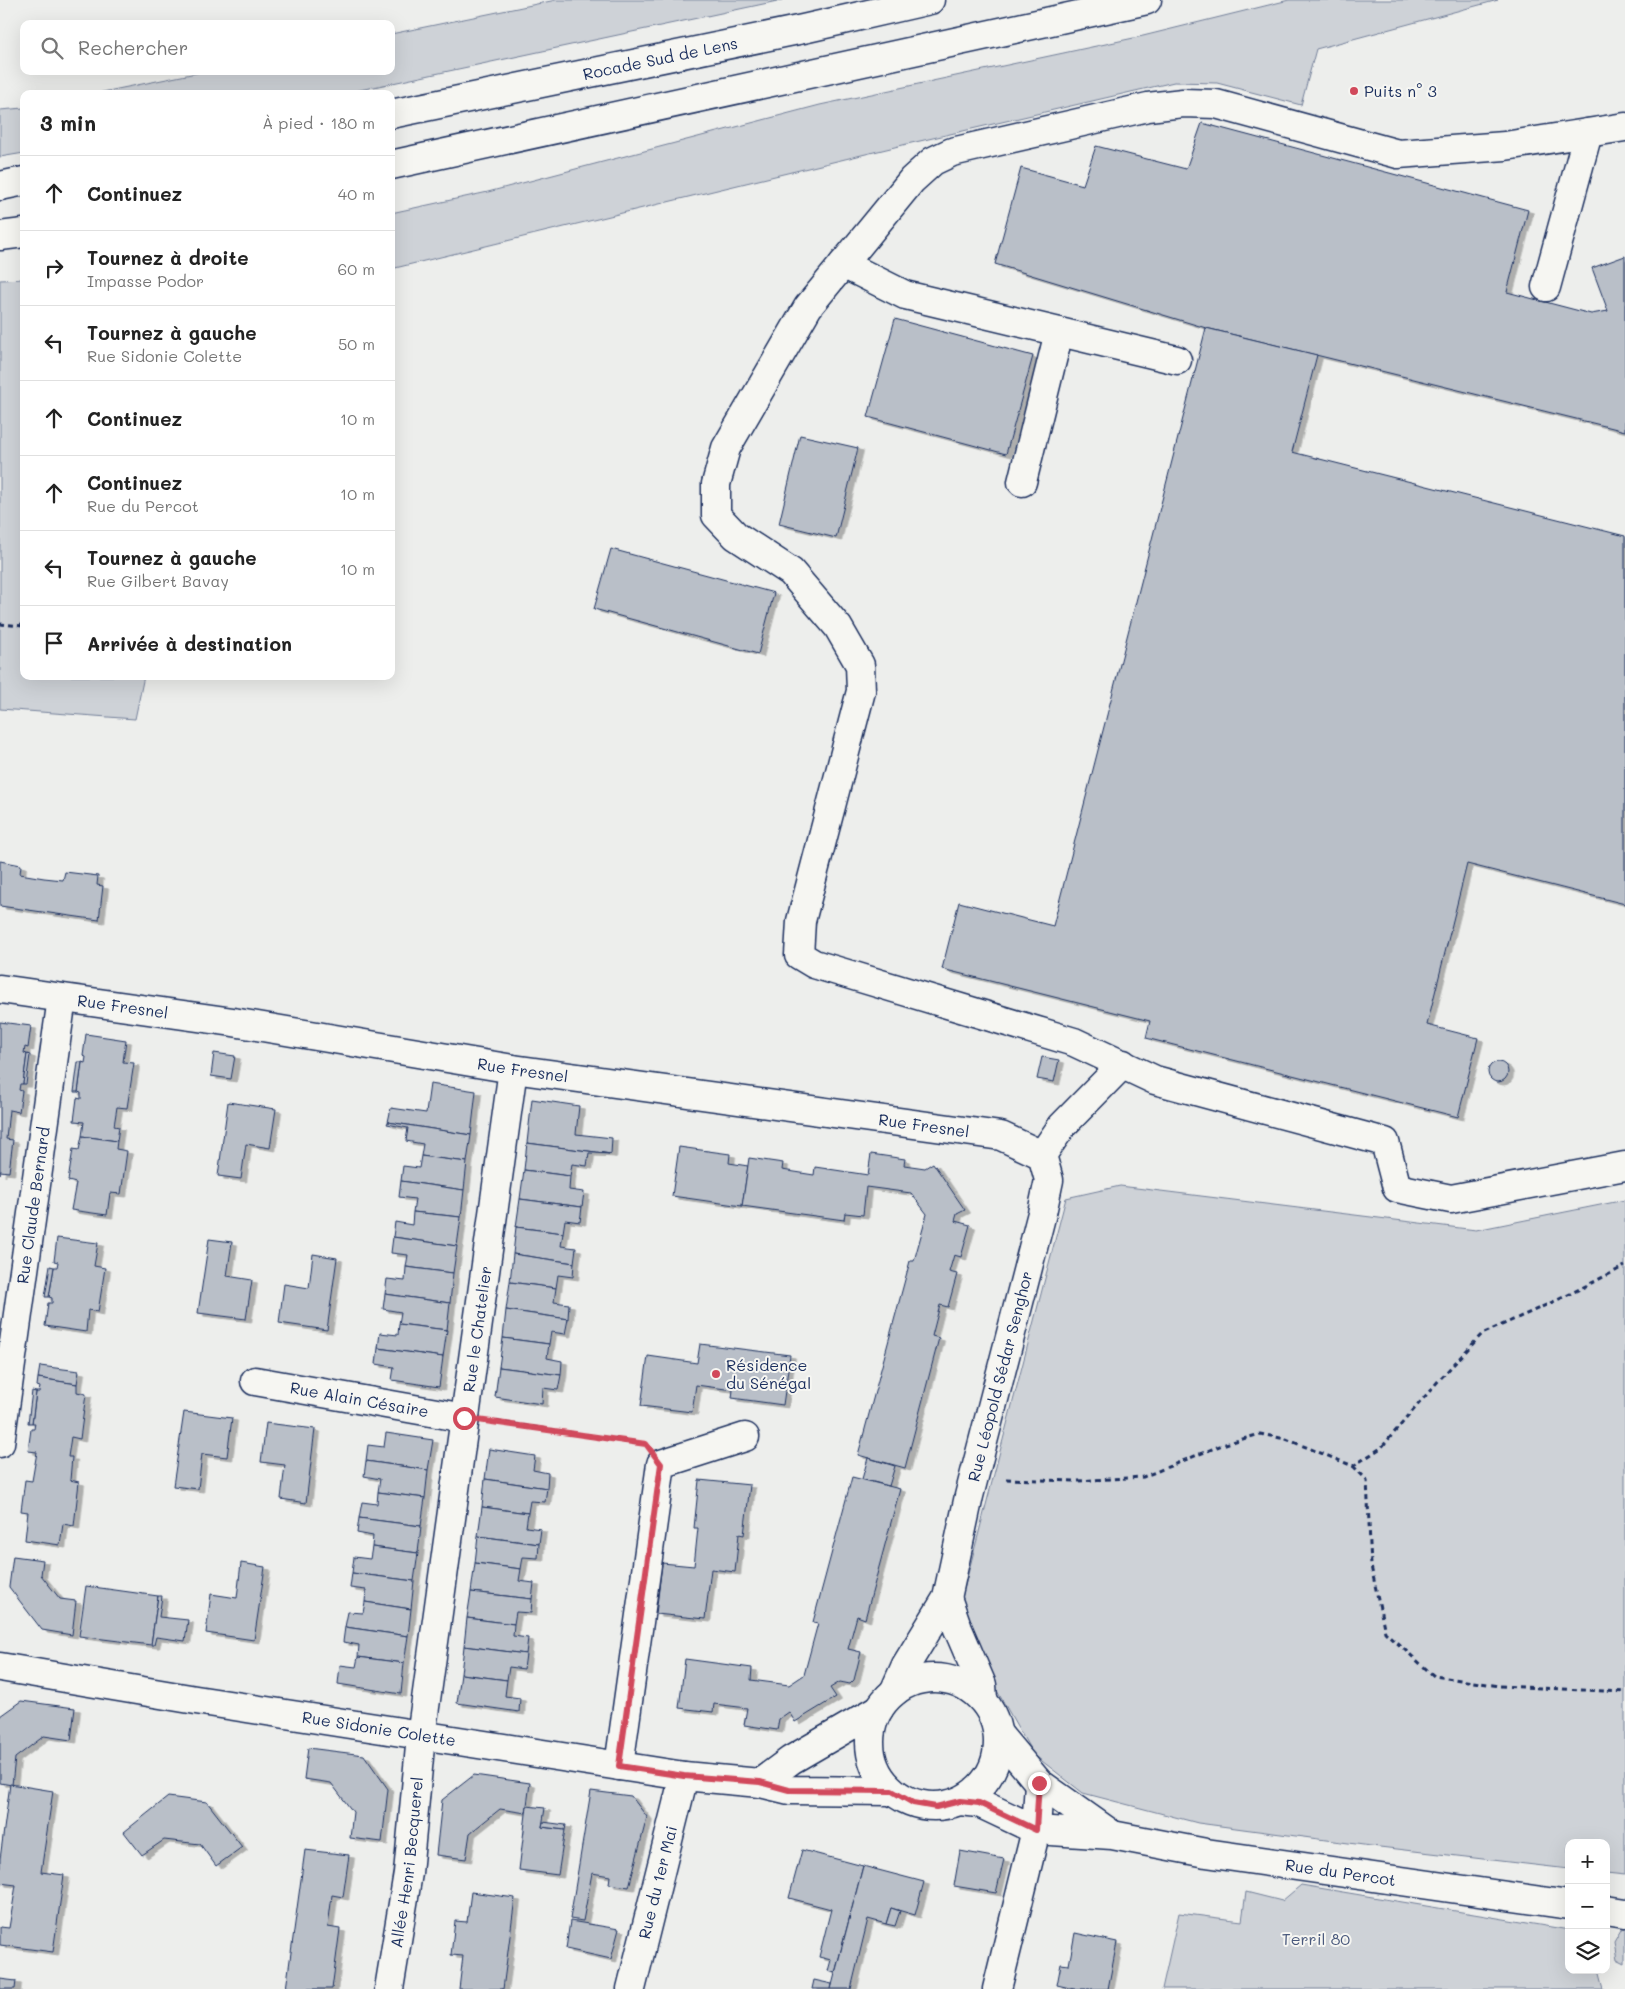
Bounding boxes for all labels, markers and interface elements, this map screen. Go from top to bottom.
search box [20,20,395,75]
street label: Rocade Sud de Lens [581,32,740,84]
icon: search [38,34,66,62]
text: Rechercher [78,35,188,60]
place label: Puits n° 3 [1364,80,1437,101]
marker: Puits n° 3 [1348,85,1360,97]
text: 3 min [40,109,96,136]
text: À pied · 180 m [262,112,375,133]
icon: ahead [40,179,68,207]
text: Continuez [87,181,182,206]
text: 40 m [338,183,375,204]
text: Tournez à droite [87,245,249,270]
icon: right [40,254,68,282]
text: 60 m [338,258,375,279]
text: Impasse Podor [87,270,204,291]
text: Tournez à gauche [87,320,256,345]
icon: left [40,329,68,357]
text: 50 m [338,333,375,354]
text: Rue Sidonie Colette [87,345,242,366]
icon: ahead [40,404,68,432]
text: Continuez [87,406,182,431]
text: 10 m [340,408,375,429]
text: Continuez [87,470,182,495]
icon: ahead [40,479,68,507]
text: 10 m [340,483,375,504]
text: Rue du Percot [87,495,199,516]
text: Tournez à gauche [87,545,256,570]
icon: left [40,554,68,582]
text: 10 m [340,558,375,579]
text: Rue Gilbert Bavay [87,570,229,591]
icon: arrive [40,629,68,657]
text: Arrivée à destination [87,631,292,656]
street label: Rue Fresnel [76,989,170,1023]
street label: Rue Fresnel [476,1052,570,1086]
street label: Rue Fresnel [877,1108,971,1142]
street label: Rue Claude Bernard [11,1125,54,1285]
street label: Rue le Chatelier [458,1264,496,1393]
street label: Rue Léopold Sédar Senghor [962,1269,1037,1484]
place label: Résidence du Sénégal [726,1354,811,1393]
marker: Résidence du Sénégal [710,1368,722,1380]
street label: Rue Alain Césaire [289,1376,430,1421]
route start [453,1407,476,1430]
street label: Rue Sidonie Colette [301,1706,457,1750]
route end [1028,1772,1051,1795]
street label: Allée Henri Becquerel [385,1776,427,1949]
street label: Rue du 1er Mai [633,1823,681,1941]
map controls [1565,1839,1610,1974]
button: + [1565,1839,1610,1884]
street label: Rue du Percot [1284,1853,1397,1890]
button: − [1565,1884,1610,1929]
park label: Terril 80 [1282,1928,1350,1949]
button: layers [1565,1929,1610,1974]

